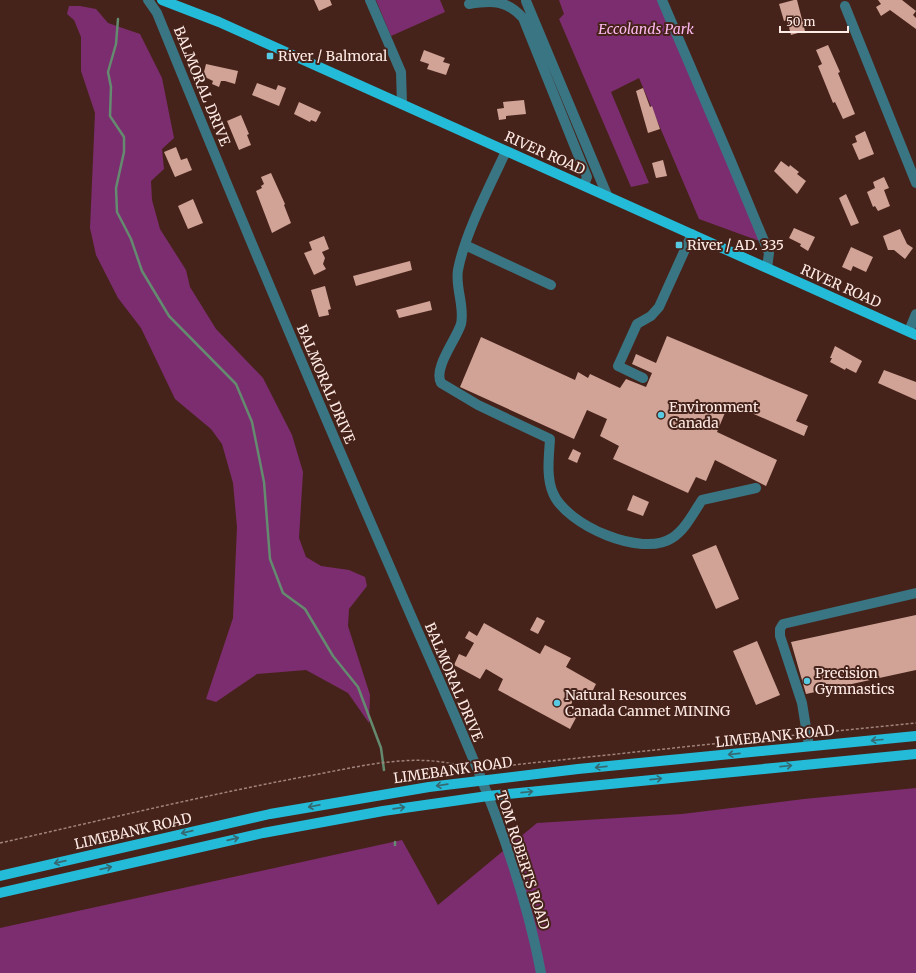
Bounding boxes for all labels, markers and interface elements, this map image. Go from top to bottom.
scale bar [780,8,848,34]
text: 50 m [786,14,815,29]
park label: Eccolands Park [598,20,694,38]
street label: BALMORAL DRIVE [170,24,234,149]
place label: River / Balmoral [278,47,388,65]
marker: River / Balmoral [265,51,275,61]
street label: RIVER ROAD [502,127,589,179]
place label: River / AD. 335 [687,236,784,254]
marker: River / AD. 335 [674,240,684,250]
street label: RIVER ROAD [798,260,885,312]
street label: BALMORAL DRIVE [293,322,359,446]
place label: Environment Canada [669,398,759,432]
marker: Environment Canada [656,410,666,420]
street label: BALMORAL DRIVE [421,620,487,744]
place label: Precision Gymnastics [815,664,895,698]
marker: Precision Gymnastics [802,676,812,686]
place label: Natural Resources Canada Canmet MINING [565,686,730,720]
marker: Natural Resources Canada Canmet MINING [552,698,562,708]
street label: LIMEBANK ROAD [714,721,836,751]
one-way arrow [871,736,884,744]
one-way arrow [728,750,741,758]
street label: LIMEBANK ROAD [392,753,514,787]
one-way arrow [595,763,608,771]
one-way arrow [779,763,792,770]
one-way arrow [649,775,662,783]
one-way arrow [436,781,449,789]
street label: TOM ROBERTS ROAD [492,788,554,932]
one-way arrow [520,788,533,796]
one-way arrow [308,802,321,810]
one-way arrow [392,804,405,812]
street label: LIMEBANK ROAD [73,809,194,853]
one-way arrow [181,829,194,837]
one-way arrow [226,835,239,843]
one-way arrow [54,859,67,866]
one-way arrow [99,864,112,872]

